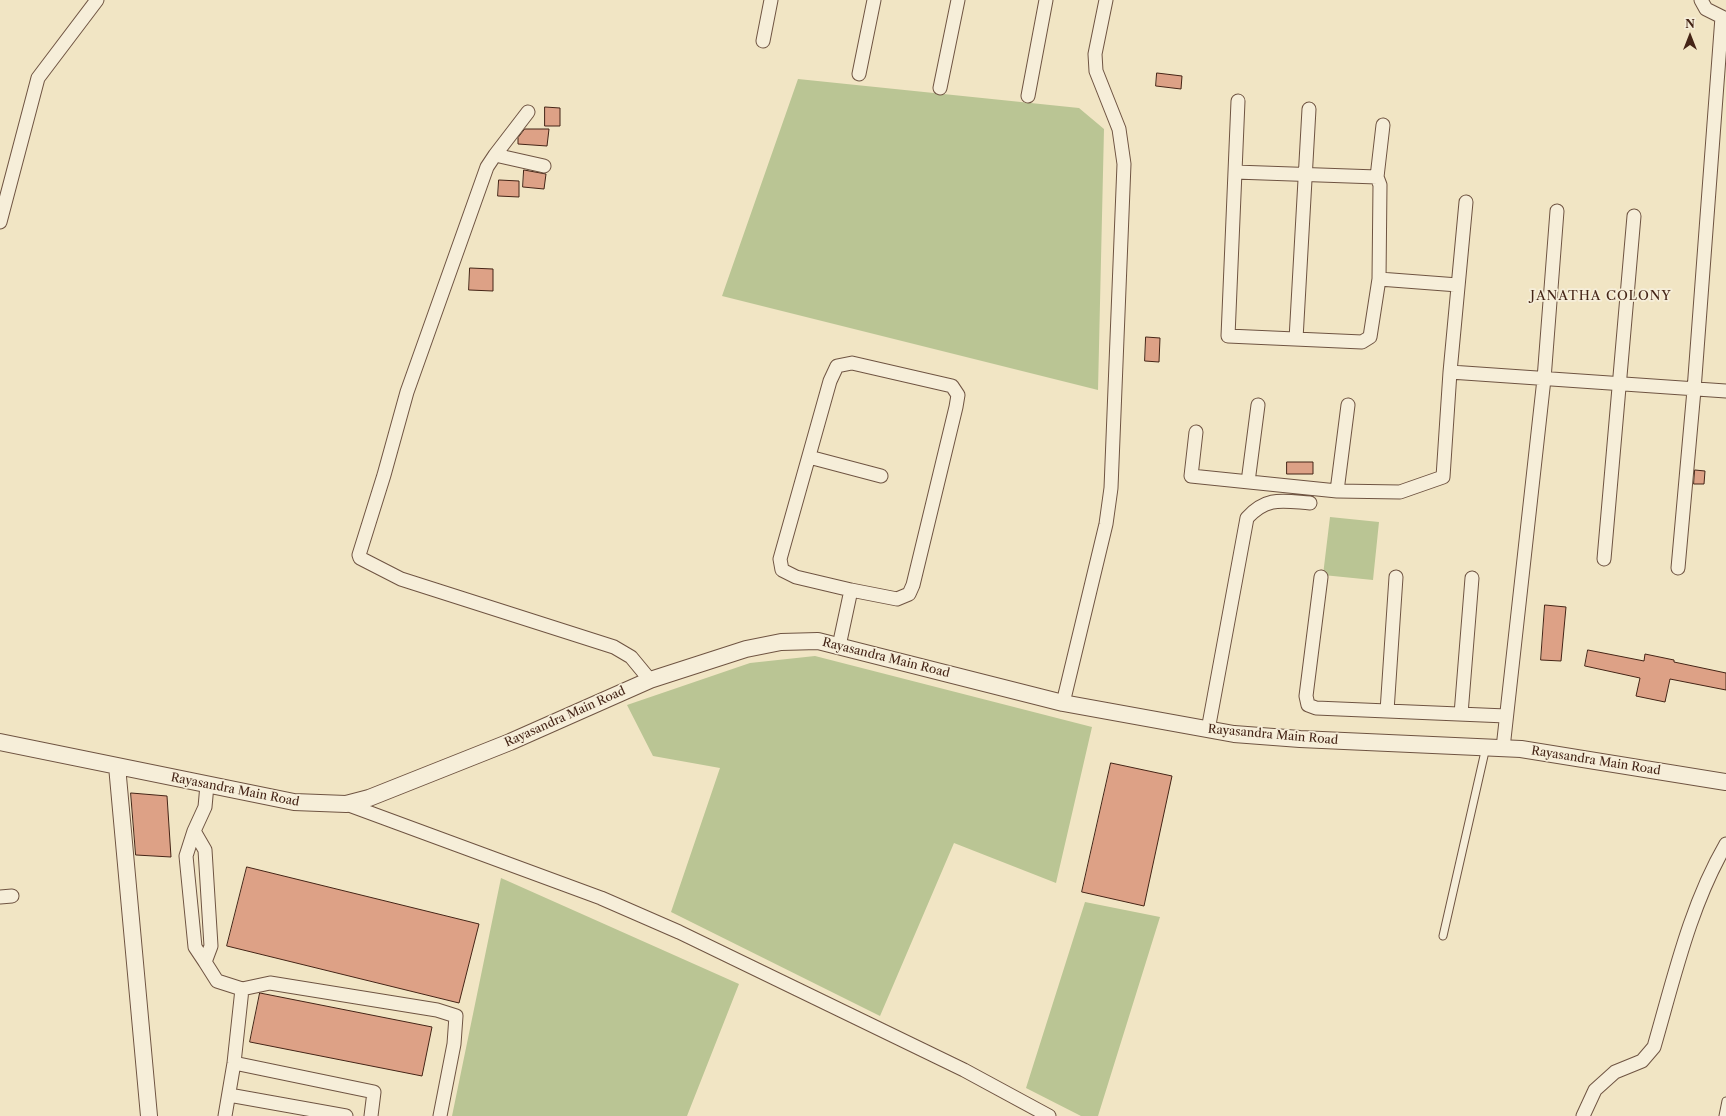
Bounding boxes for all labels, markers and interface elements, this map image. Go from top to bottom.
north arrow [1670,16,1710,56]
text: N [1685,17,1695,31]
district label: JANATHA COLONY [1530,288,1672,304]
street label: Rayasandra Main Road [821,635,951,681]
street label: Rayasandra Main Road [502,684,628,750]
street label: Rayasandra Main Road [1207,722,1339,748]
street label: Rayasandra Main Road [1530,744,1662,778]
street label: Rayasandra Main Road [169,770,301,810]

